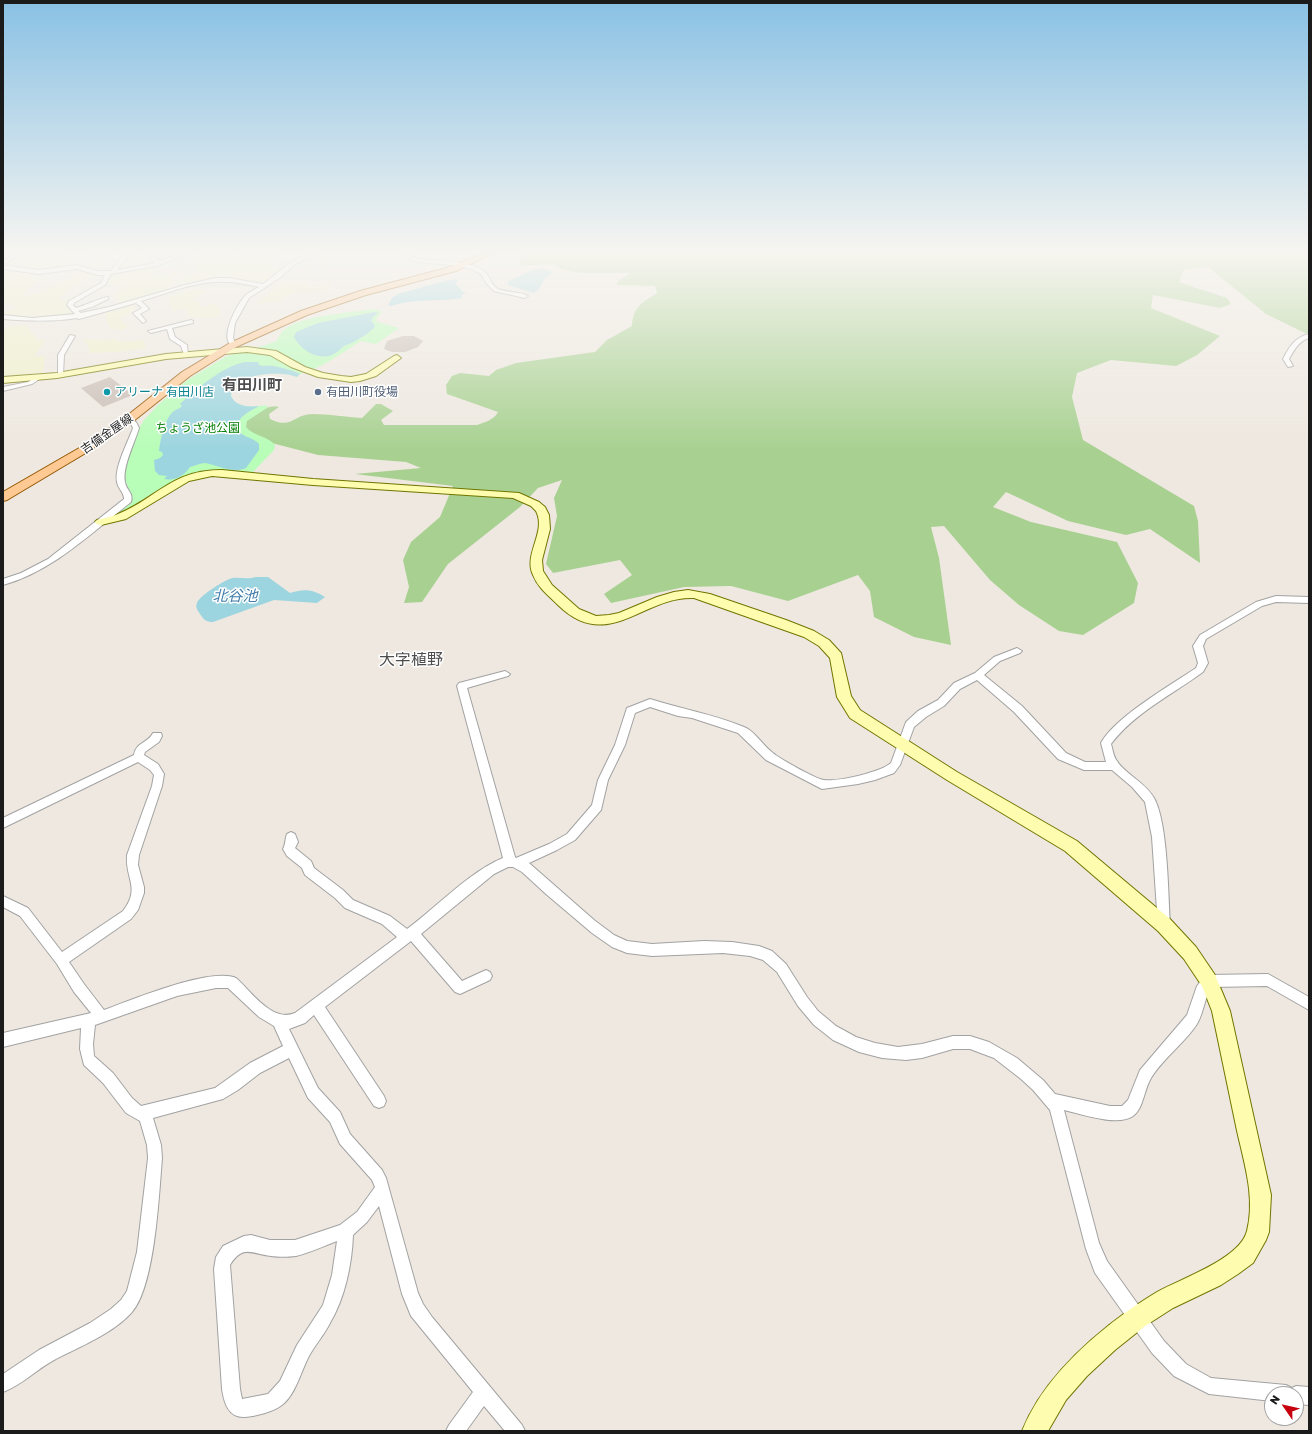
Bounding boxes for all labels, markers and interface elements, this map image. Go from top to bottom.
district label: 有田川町 [222,376,282,394]
place label: アリーナ 有田川店 [115,385,214,399]
place label: 有田川町役場 [326,385,398,399]
marker: アリーナ 有田川店 [102,387,112,397]
marker: 有田川町役場 [313,387,323,397]
street label: 吉備金屋線 [78,411,136,457]
park label: ちょうざ池公園 [156,421,240,435]
water label: 北谷池 [213,587,257,605]
district label: 大字植野 [379,650,443,670]
north arrow [1264,1386,1304,1426]
text: N [1267,1392,1282,1407]

